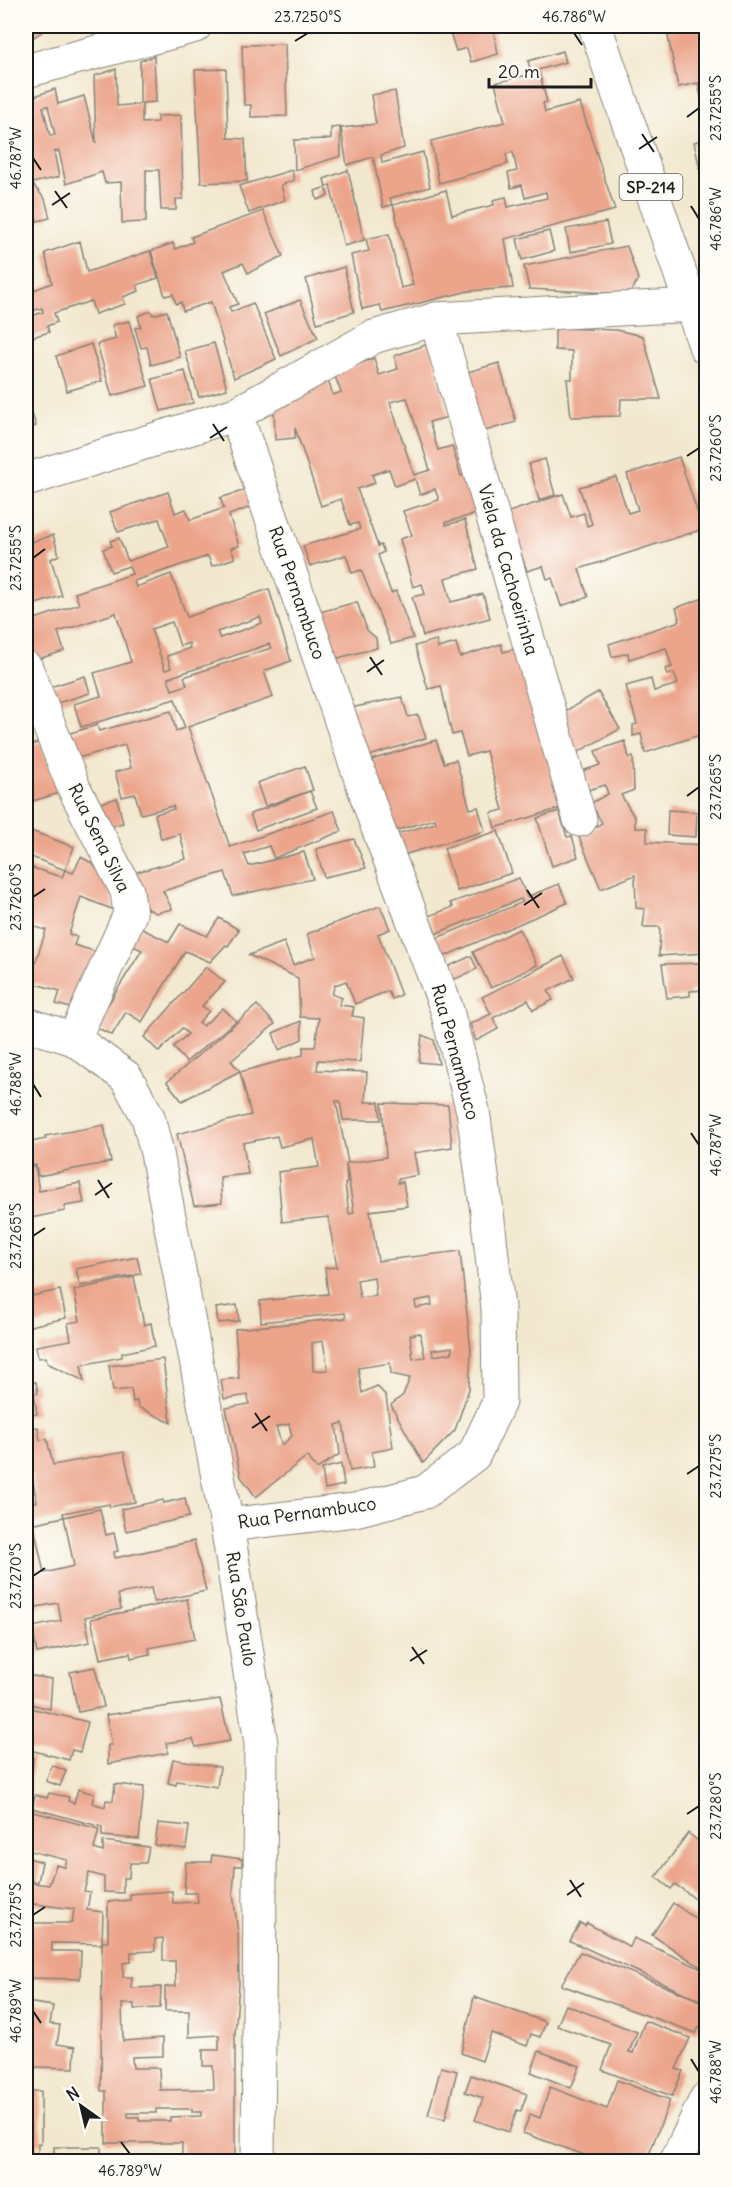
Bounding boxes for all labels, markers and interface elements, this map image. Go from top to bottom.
text: 23.7250°S [274,7,342,26]
text: 46.786°W [542,7,606,26]
scale bar [489,51,591,89]
text: 20 m [498,60,540,83]
text: 23.7255°S [706,75,725,141]
text: 46.787°W [6,126,25,189]
road number: SP-214 [620,174,682,200]
text: 46.786°W [706,187,725,251]
text: 23.7260°S [706,414,725,482]
street label: Viela da Cachoeirinha [473,482,544,658]
street label: Rua Pernambuco [264,523,331,663]
text: 23.7255°S [6,525,25,591]
text: 23.7265°S [706,754,725,820]
street label: Rua Sena Silva [63,780,136,896]
text: 23.7260°S [6,863,25,931]
street label: Rua Pernambuco [426,982,485,1122]
text: 46.788°W [6,1052,25,1116]
text: 46.787°W [706,1113,725,1176]
text: 23.7265°S [6,1203,25,1269]
text: 23.7275°S [706,1434,725,1498]
street label: Rua Pernambuco [236,1491,378,1534]
text: 23.7270°S [6,1543,25,1609]
street label: Rua São Paulo [221,1550,262,1668]
text: 23.7280°S [706,1772,725,1840]
text: 23.7275°S [6,1883,25,1947]
text: 46.789°W [6,1979,25,2043]
text: 46.788°W [706,2040,725,2104]
north arrow [51,2076,111,2136]
text: N [62,2082,83,2105]
text: 46.789°W [98,2161,162,2180]

